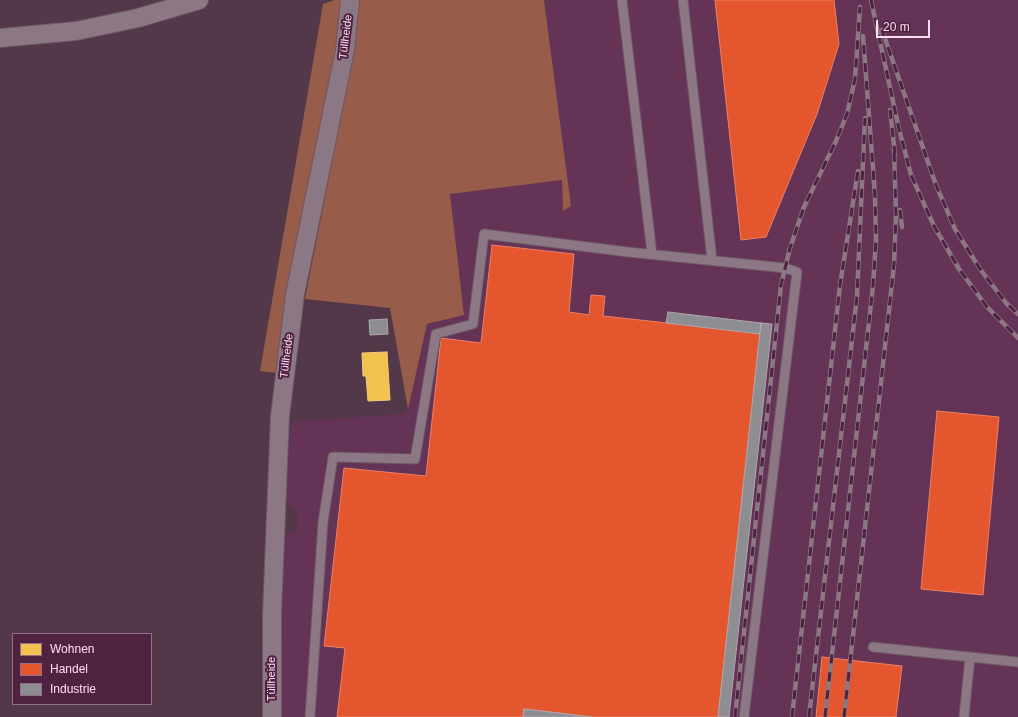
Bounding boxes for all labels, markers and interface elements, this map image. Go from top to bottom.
scale bar [878,12,932,38]
street label: Tüllheide [337,14,355,60]
text: 20 m [883,20,910,34]
street label: Tüllheide [278,333,296,379]
legend [12,633,152,705]
text: Wohnen [50,642,94,656]
street label: Tüllheide [265,657,279,701]
text: Handel [50,662,88,676]
text: Industrie [50,682,96,696]

